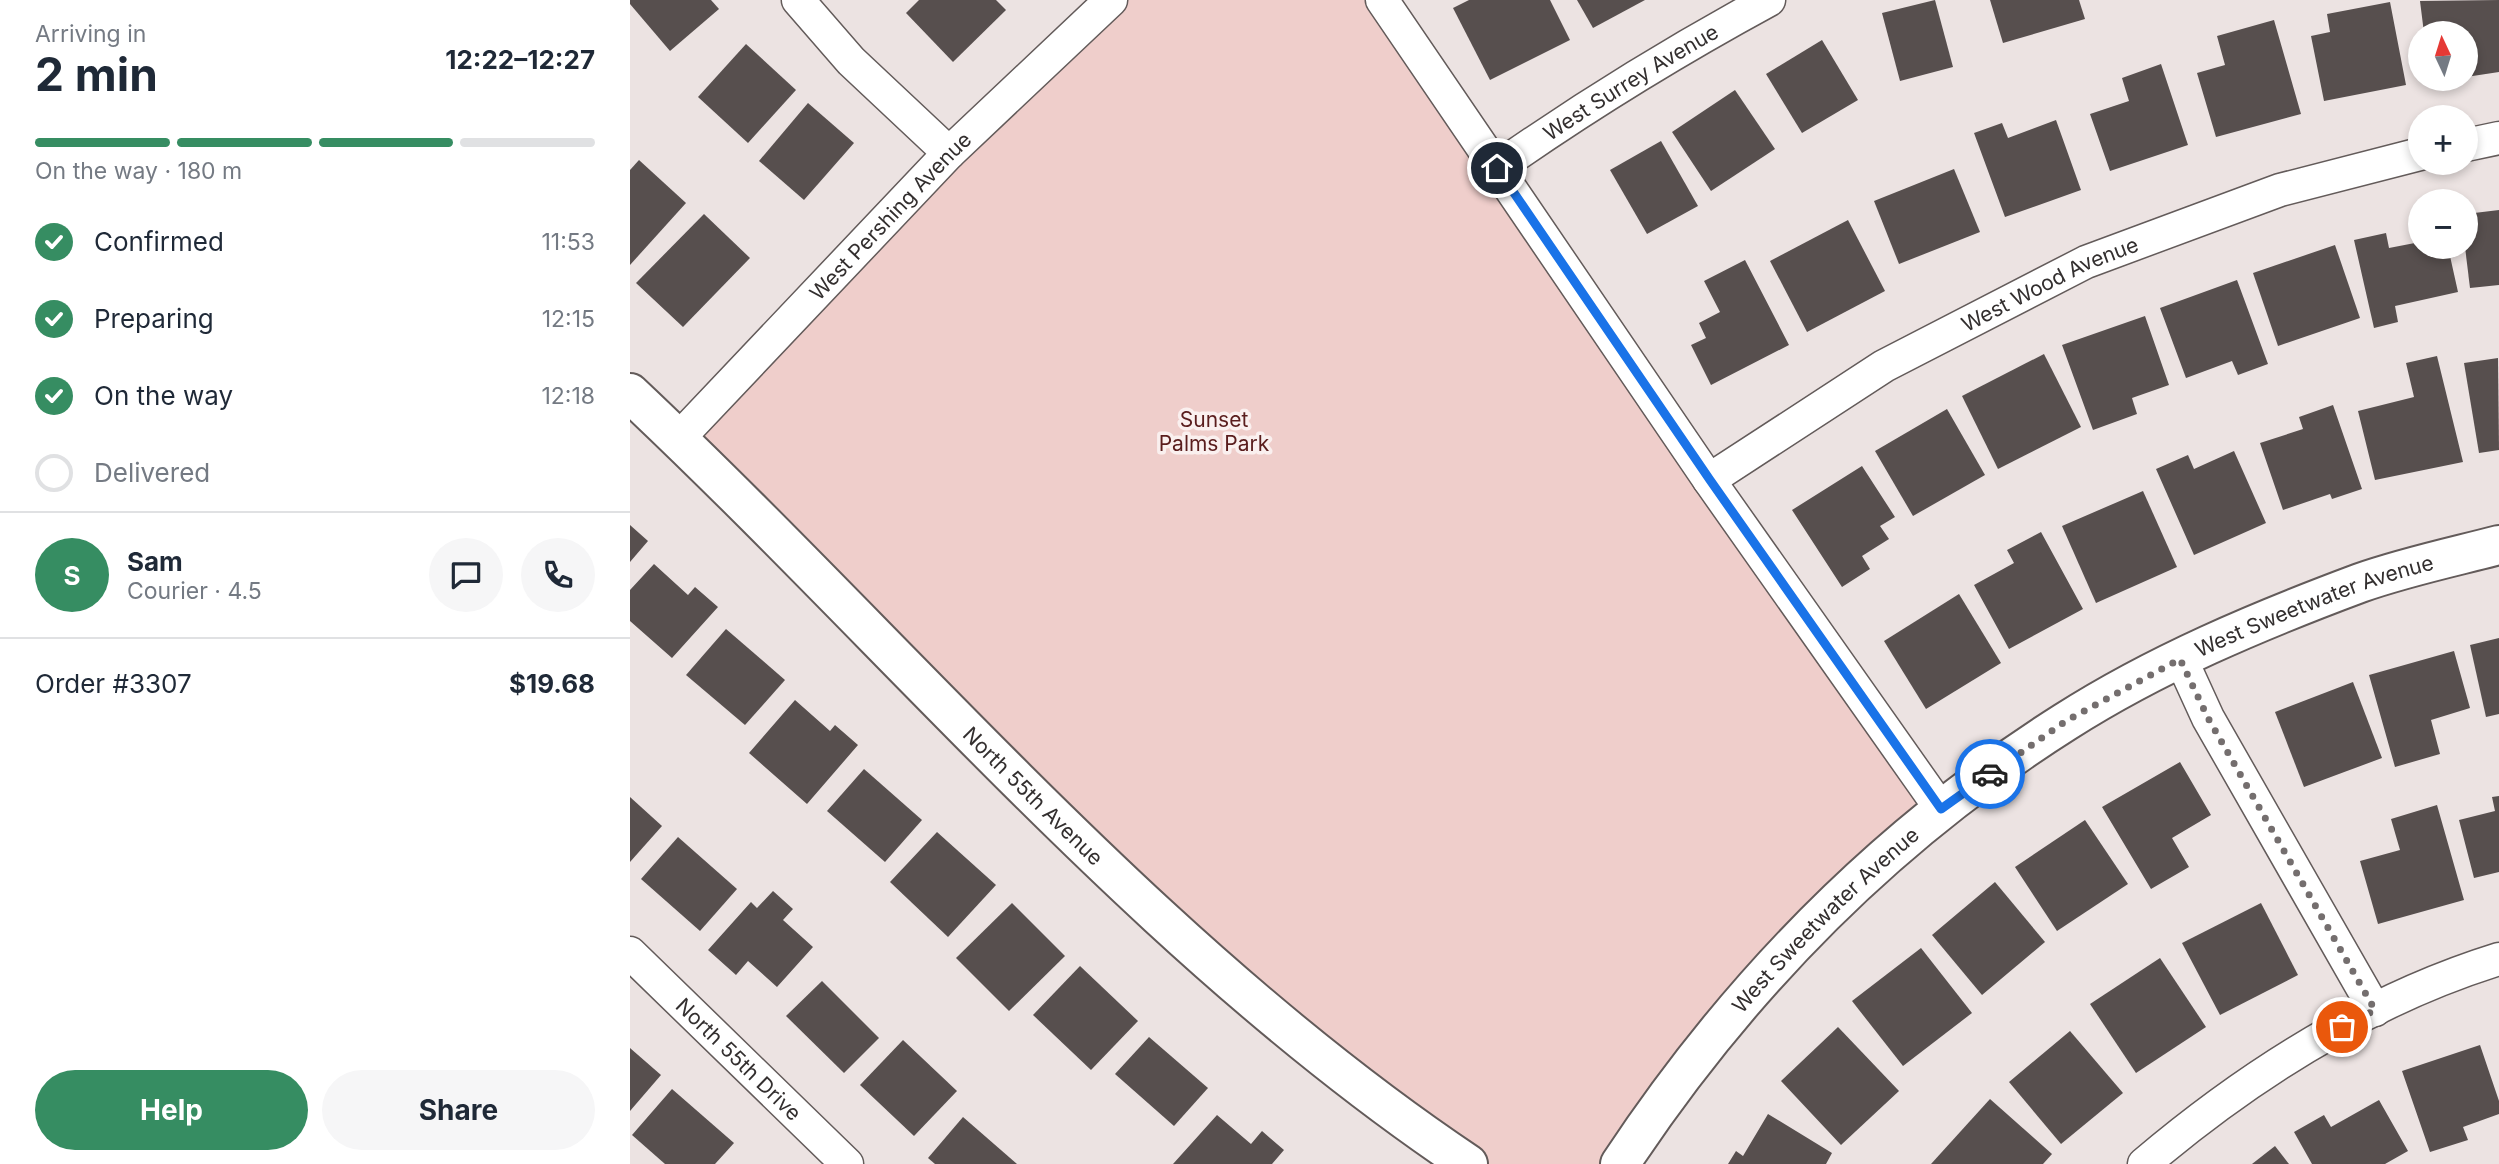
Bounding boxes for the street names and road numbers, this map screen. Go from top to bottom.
street label: West Surrey Avenue [1538,19,1722,145]
street label: West Pershing Avenue [804,126,976,305]
street label: West Wood Avenue [1957,231,2141,337]
street label: West Sweetwater Avenue [2191,549,2436,662]
street label: North 55th Avenue [958,721,1109,870]
street label: West Sweetwater Avenue [1726,822,1923,1017]
street label: North 55th Drive [671,993,807,1125]

